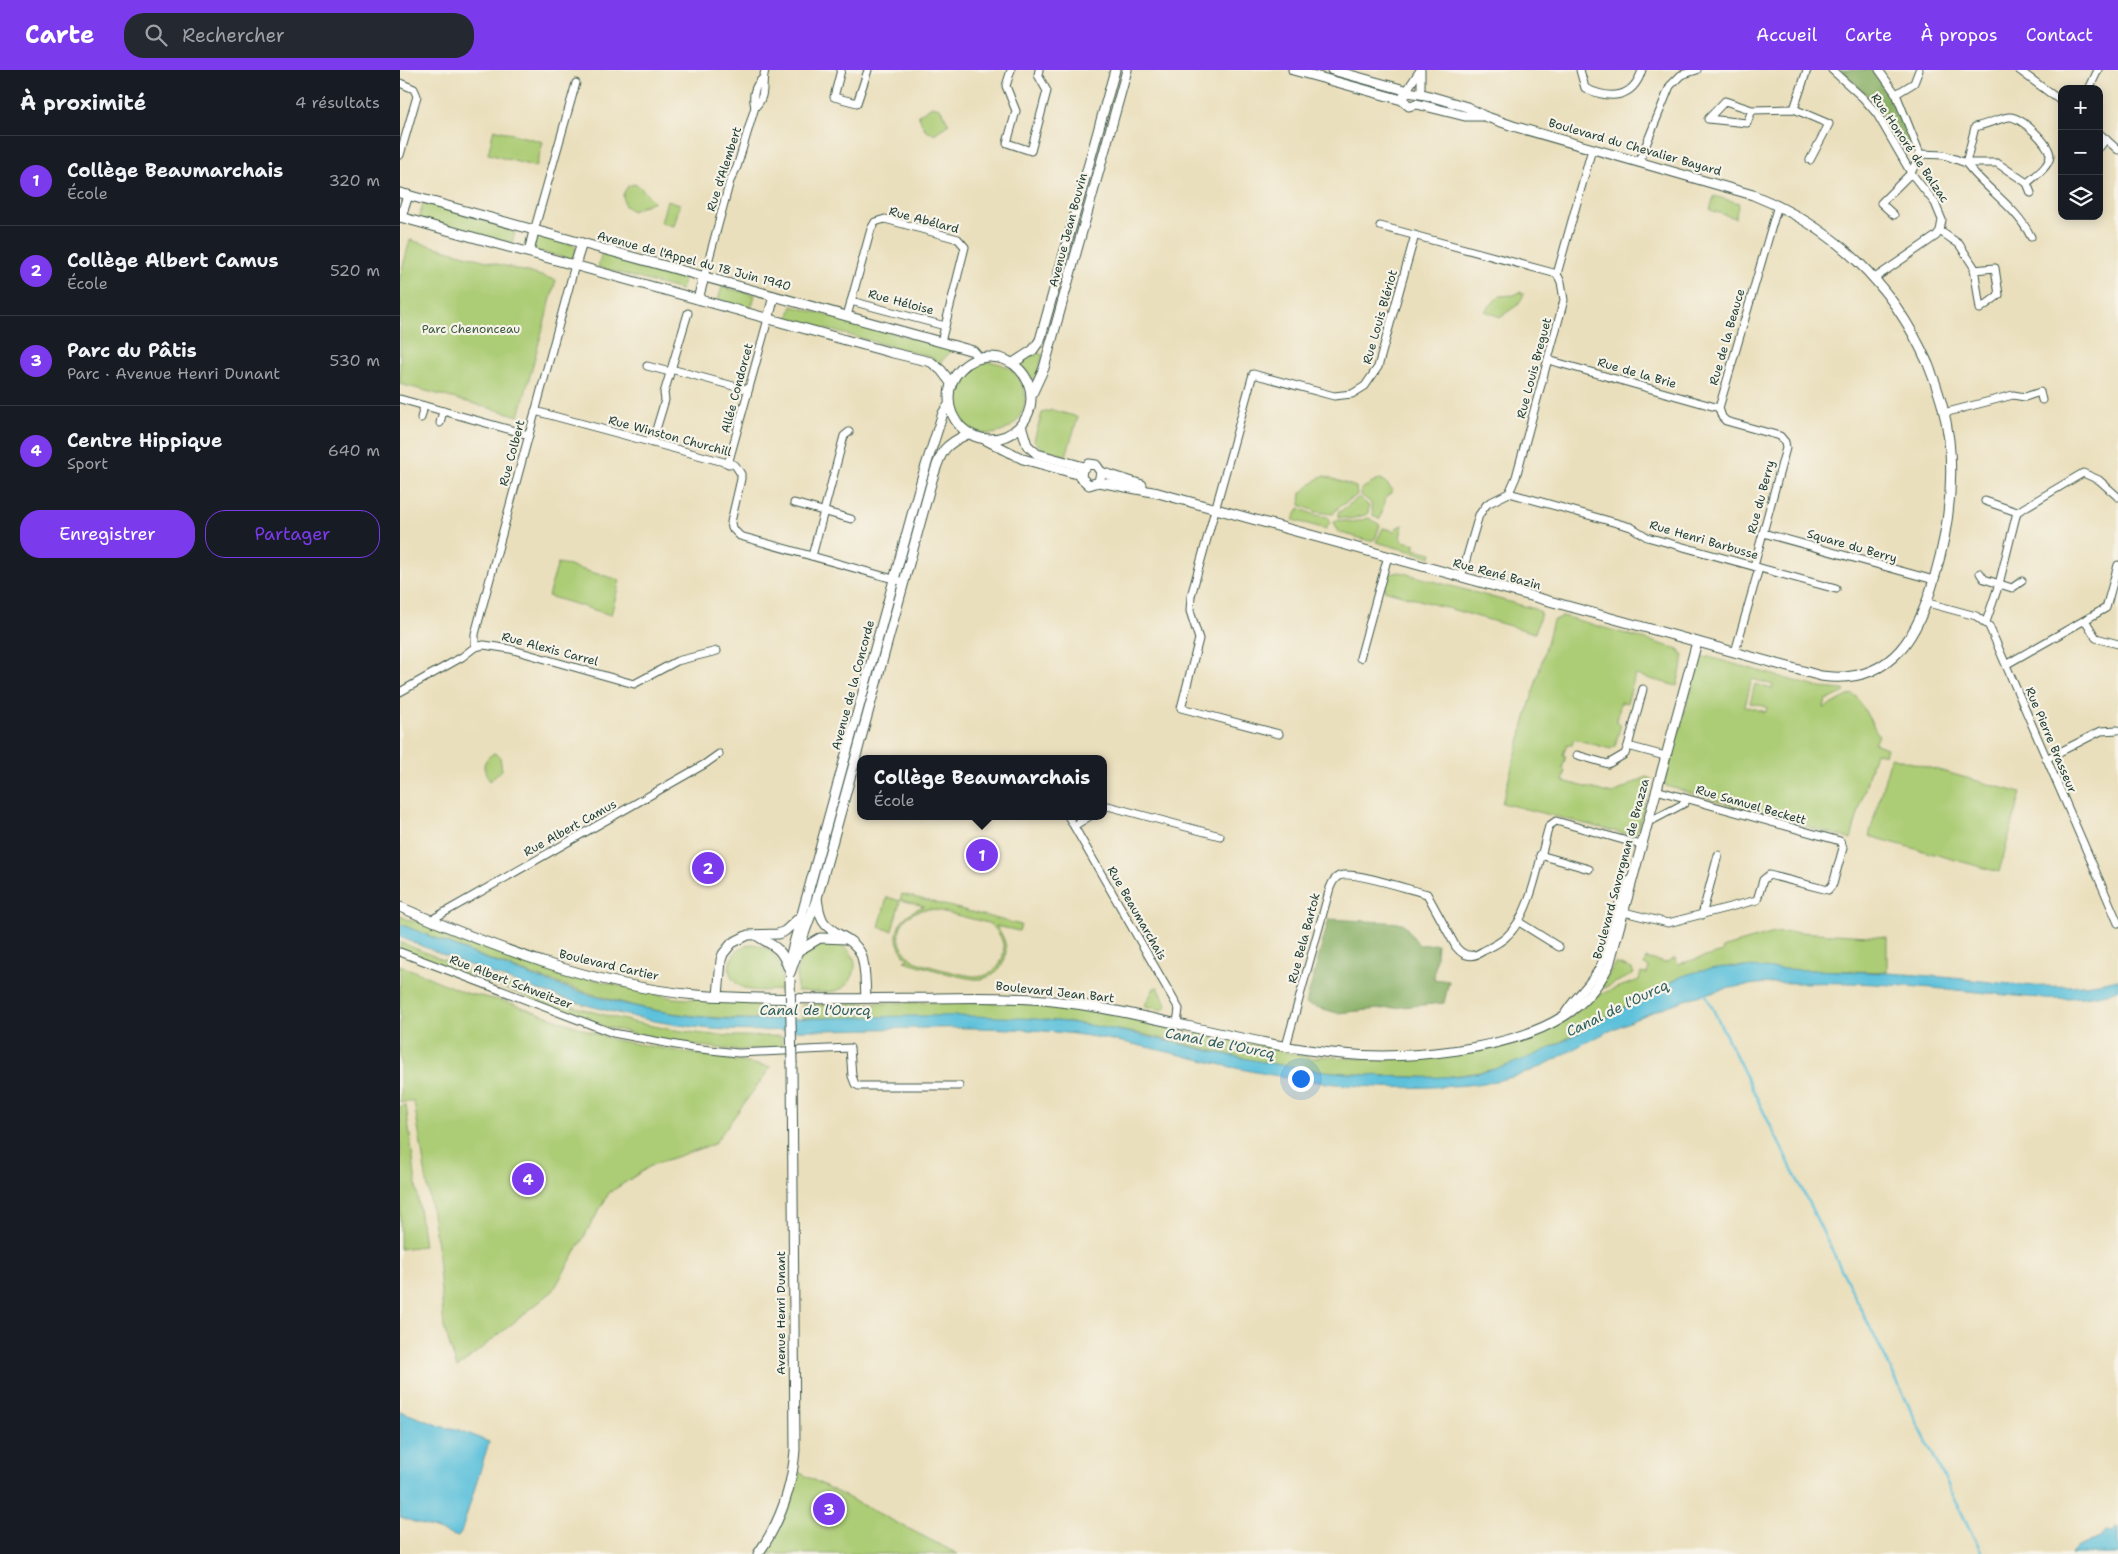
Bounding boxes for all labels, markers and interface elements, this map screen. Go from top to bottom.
search box [124,13,474,58]
text: Carte [25,19,94,51]
icon: search [142,21,170,49]
text: Rechercher [182,23,285,48]
text: Accueil [1756,23,1817,47]
text: Carte [1845,23,1892,47]
text: À propos [1920,23,1998,47]
text: Contact [2026,23,2093,47]
map controls [2058,85,2103,220]
button: + [2058,85,2103,130]
text: À proximité [20,89,146,117]
street label: Rue Honoré de Balzac [1867,90,1953,206]
text: 4 résultats [295,92,380,113]
street label: Boulevard du Chevalier Bayard [1547,115,1724,179]
street label: Rue d'Alembert [703,125,745,213]
button: − [2058,130,2103,175]
text: Collège Beaumarchais [67,158,283,183]
text: 1 [32,170,40,191]
text: 320 m [329,170,380,191]
street label: Avenue Jean Bouvin [1045,171,1091,289]
button: layers [2058,175,2103,220]
text: École [67,183,108,204]
street label: Rue Abélard [887,203,961,237]
street label: Avenue de l'Appel du 18 Juin 1940 [595,227,793,295]
text: Collège Albert Camus [67,248,278,273]
text: 2 [30,260,42,281]
text: 520 m [330,260,380,281]
street label: Rue Louis Blériot [1359,268,1401,366]
text: École [67,273,108,294]
street label: Rue Héloise [866,286,936,319]
street label: Rue de la Beauce [1706,287,1748,387]
street label: Rue Louis Breguet [1513,316,1555,420]
park label: Parc Chenonceau [422,321,520,337]
text: Parc du Pâtis [67,338,197,363]
street label: Allée Condorcet [717,341,757,435]
text: 3 [30,350,42,371]
text: 530 m [330,350,380,371]
street label: Rue de la Brie [1596,354,1679,392]
text: Parc · Avenue Henri Dunant [67,363,280,384]
street label: Rue Winston Churchill [607,412,734,460]
street label: Rue Colbert [495,418,529,488]
text: Centre Hippique [67,428,222,453]
text: 4 [30,440,42,461]
text: 640 m [328,440,380,461]
text: Sport [67,453,108,474]
street label: Rue du Berry [1744,458,1778,535]
button: Enregistrer [20,510,195,558]
button: Partager [205,510,380,558]
street label: Rue Henri Barbusse [1648,517,1761,563]
street label: Square du Berry [1805,525,1899,567]
street label: Rue René Bazin [1451,555,1543,593]
street label: Avenue de la Concorde [828,618,878,752]
street label: Rue Alexis Carrel [500,628,600,670]
street label: Rue Pierre Brasseur [2021,685,2081,796]
popup [857,755,1107,820]
text: Collège Beaumarchais [874,765,1090,790]
street label: Boulevard Savorgnan de Brazza [1589,776,1653,961]
street label: Rue Samuel Beckett [1694,782,1808,828]
text: École [874,790,915,811]
street label: Rue Albert Camus [521,796,619,860]
pin: 1 [966,836,998,874]
pin: 2 [692,849,724,887]
street label: Rue Beaumarchais [1104,863,1170,963]
street label: Rue Bela Bartok [1284,891,1324,985]
street label: Boulevard Cartier [558,946,661,984]
street label: Rue Albert Schweitzer [447,951,575,1013]
water label: Canal de l'Ourcq [1563,975,1672,1040]
street label: Boulevard Jean Bart [995,978,1115,1006]
water label: Canal de l'Ourcq [759,1001,871,1019]
water label: Canal de l'Ourcq [1164,1024,1277,1063]
your location [1288,1066,1314,1092]
pin: 4 [512,1160,544,1198]
street label: Avenue Henri Dunant [773,1251,789,1375]
pin: 3 [813,1490,845,1528]

